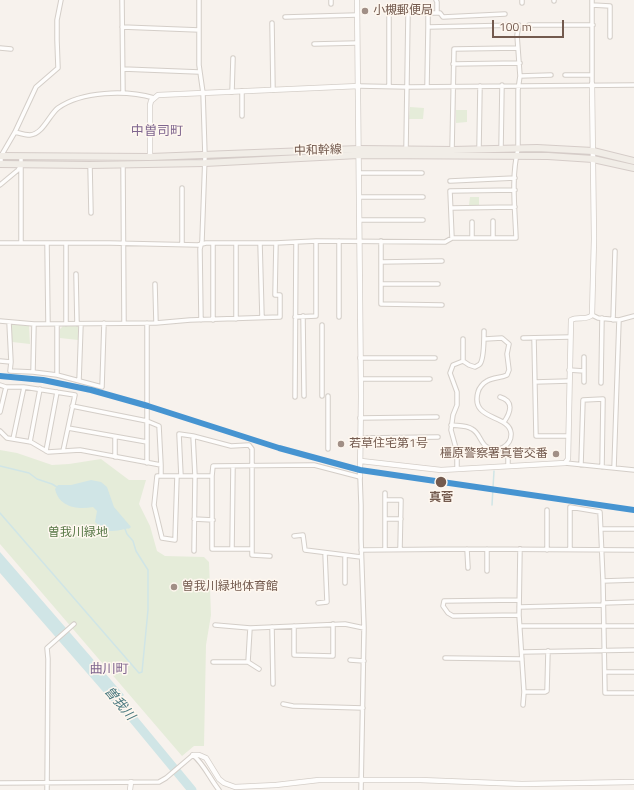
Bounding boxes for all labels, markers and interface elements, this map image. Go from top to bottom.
place label: 小槻郵便局 [373,4,433,18]
marker: 小槻郵便局 [360,6,370,16]
scale bar [494,12,566,38]
text: 100 m [499,17,532,36]
district label: 中曽司町 [131,124,183,140]
street label: 中和幹線 [294,143,342,159]
place label: 若草住宅第1号 [349,437,428,451]
marker: 若草住宅第1号 [336,439,346,449]
place label: 橿原警察署真菅交番 [440,447,548,461]
marker: 橿原警察署真菅交番 [551,449,561,459]
marker: 真菅 [434,475,448,489]
place label: 真菅 [429,491,453,505]
park label: 曽我川緑地 [48,526,108,540]
place label: 曽我川緑地体育館 [182,580,278,594]
marker: 曽我川緑地体育館 [169,582,179,592]
district label: 曲川町 [90,662,128,678]
water label: 曽我川 [100,684,138,724]

